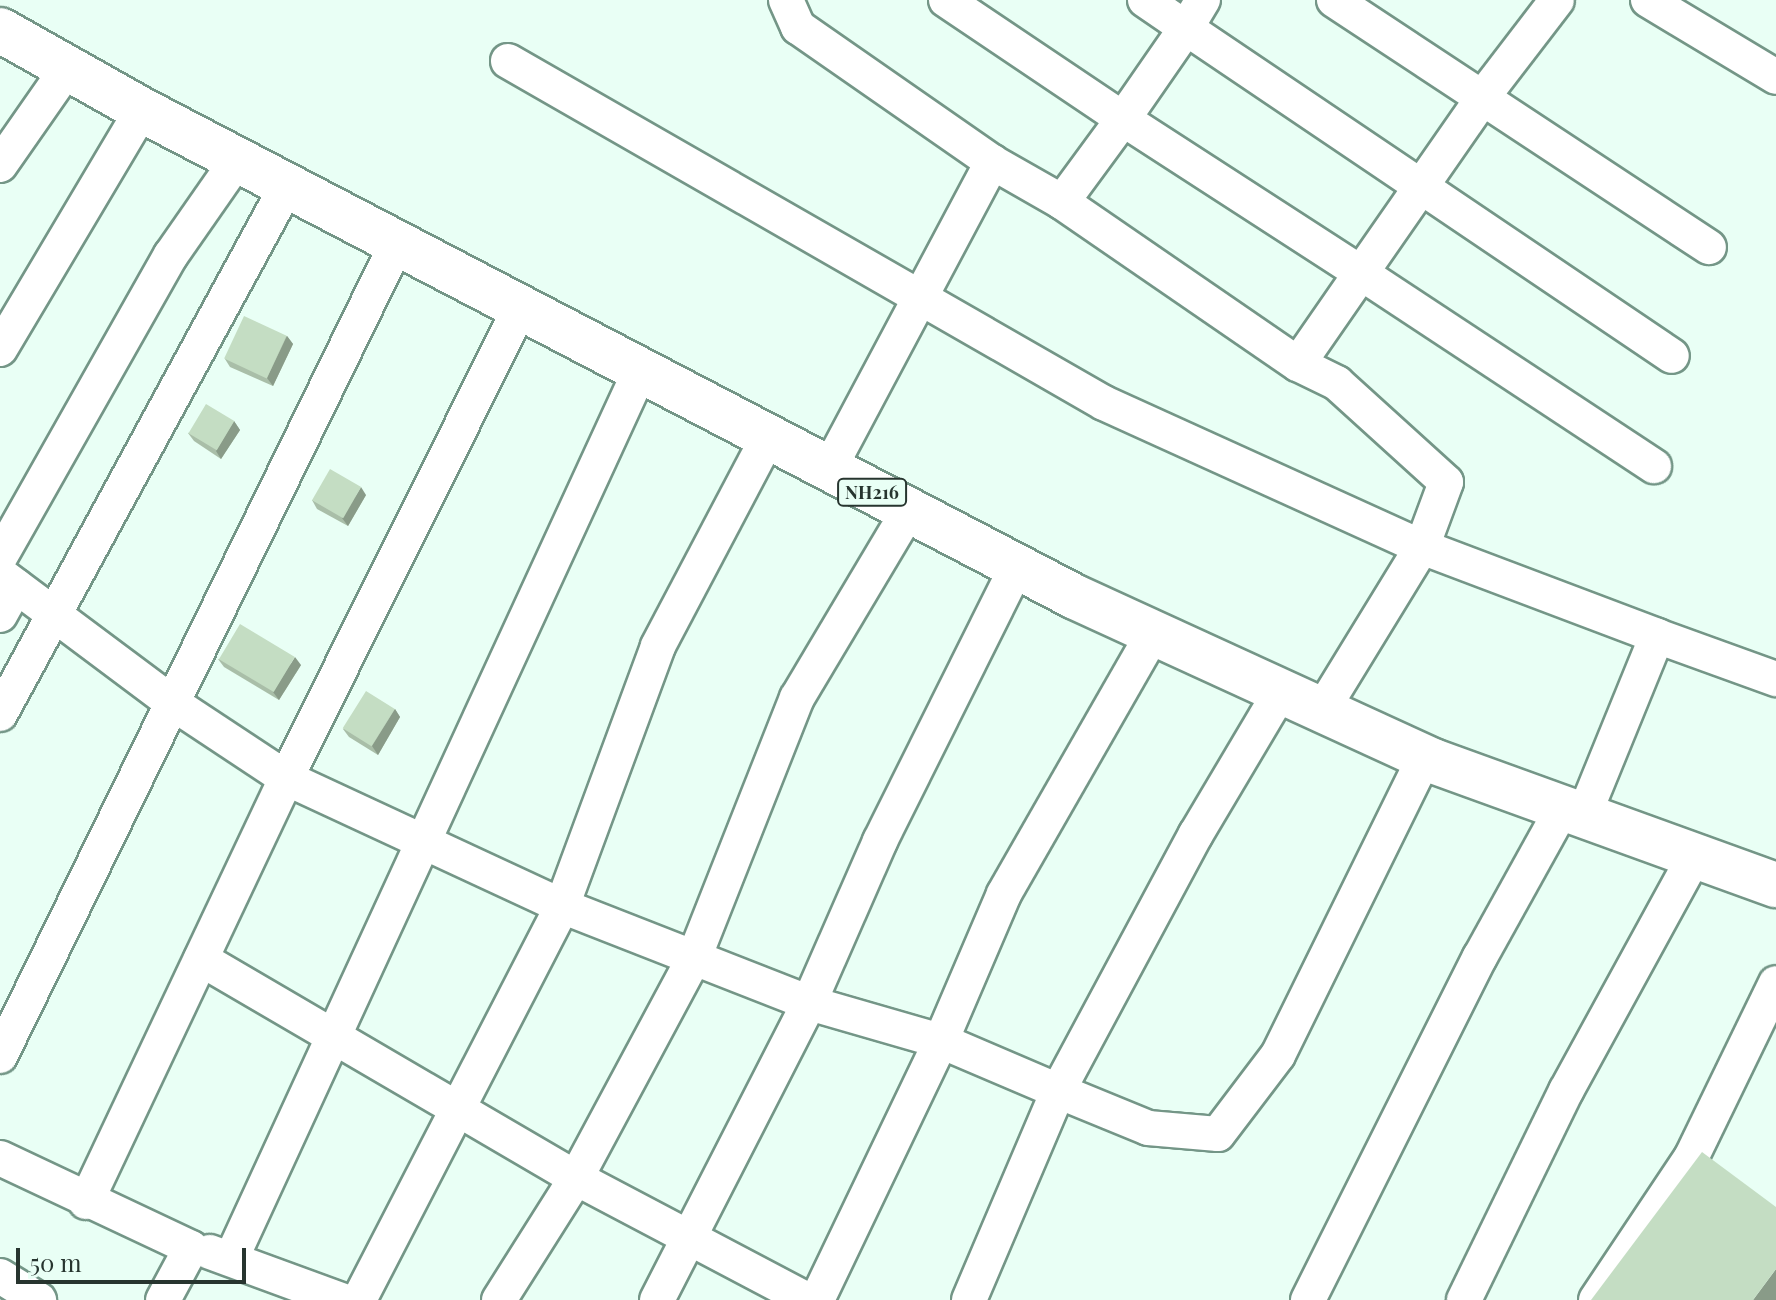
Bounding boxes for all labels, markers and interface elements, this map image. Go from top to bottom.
road number: NH216 [836,478,908,506]
scale bar [20,1232,250,1282]
text: 50 m [30,1246,82,1278]

